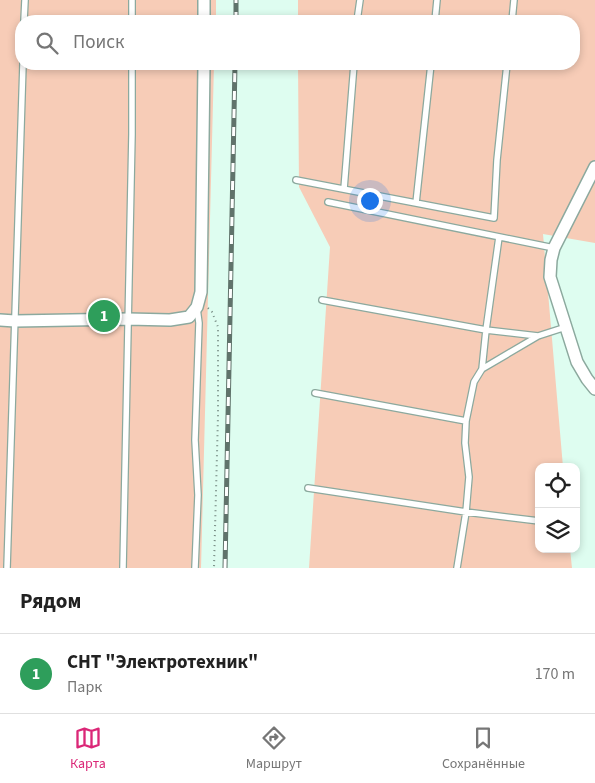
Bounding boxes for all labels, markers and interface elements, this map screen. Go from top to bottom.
search box [15,15,580,70]
icon: search [33,29,61,57]
text: Поиск [73,29,124,56]
your location [357,188,383,214]
pin: 1 [88,297,120,335]
map controls [535,463,580,553]
button: locate [535,463,580,508]
button: layers [535,508,580,553]
text: Рядом [20,586,81,616]
text: СНТ "Электротехник" [67,649,258,676]
text: 1 [32,663,40,685]
text: 170 m [535,663,575,685]
text: Парк [67,676,102,698]
tab: Карта [70,724,106,774]
tab: Маршрут [246,724,302,774]
tab: Сохранённые [442,724,525,774]

